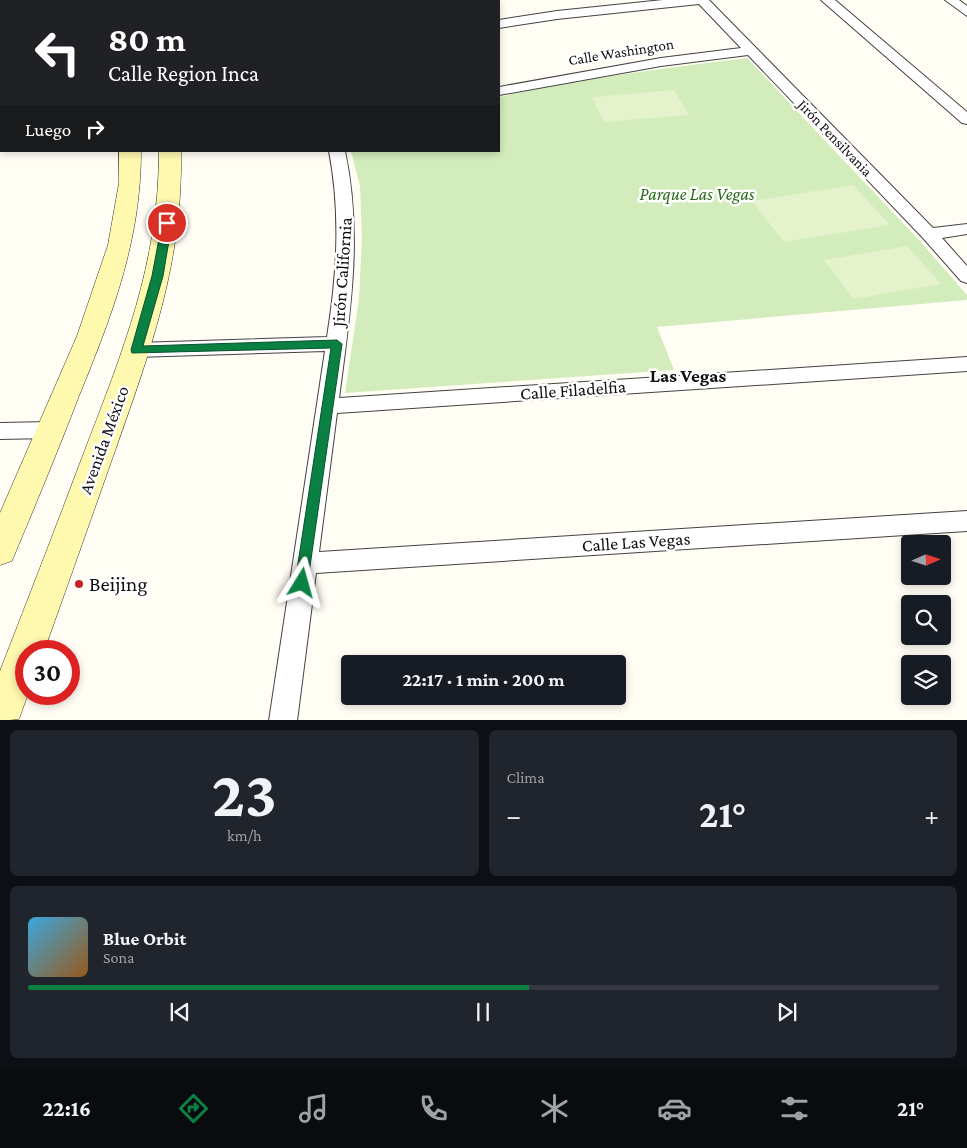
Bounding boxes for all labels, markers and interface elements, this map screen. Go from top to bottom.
icon: left [25,20,90,85]
text: 80 m [108,20,186,59]
street label: Calle Washington [567,36,675,69]
text: Calle Region Inca [108,61,259,86]
street label: Jirón Pensilvania [792,95,876,180]
icon: right [81,115,109,143]
text: Luego [25,119,71,140]
park label: Parque Las Vegas [639,184,755,204]
pin [146,202,188,244]
icon: arrive [153,209,181,237]
street label: Jirón California [328,217,356,329]
district label: Las Vegas [650,365,727,386]
street label: Calle Filadelfia [519,376,627,404]
street label: Avenida México [75,383,133,497]
street label: Calle Las Vegas [581,528,691,556]
north arrow [901,535,951,585]
map controls [901,535,951,705]
position arrow [275,556,327,608]
place label: Beijing [89,572,147,596]
marker: Beijing [73,578,85,590]
button: search [901,595,951,645]
speed limit sign: 30 [15,640,80,705]
button: layers [901,655,951,705]
text: 22:17 · 1 min · 200 m [402,669,565,690]
text: 23 [212,758,277,830]
text: Clima [507,769,545,786]
text: 21° [699,793,746,835]
text: − [507,800,521,831]
text: + [924,800,939,831]
text: km/h [227,827,262,844]
text: Blue Orbit [103,928,186,949]
text: Sona [103,949,134,966]
icon: previous [166,998,194,1026]
icon: pause [469,998,497,1026]
icon: next [773,998,801,1026]
icon: directions [176,1091,211,1126]
icon: music [296,1091,331,1126]
icon: phone [416,1091,451,1126]
icon: climate [537,1091,572,1126]
icon: car [657,1091,692,1126]
icon: filters [777,1091,812,1126]
text: 22:16 [43,1096,91,1121]
text: 21° [897,1096,924,1121]

